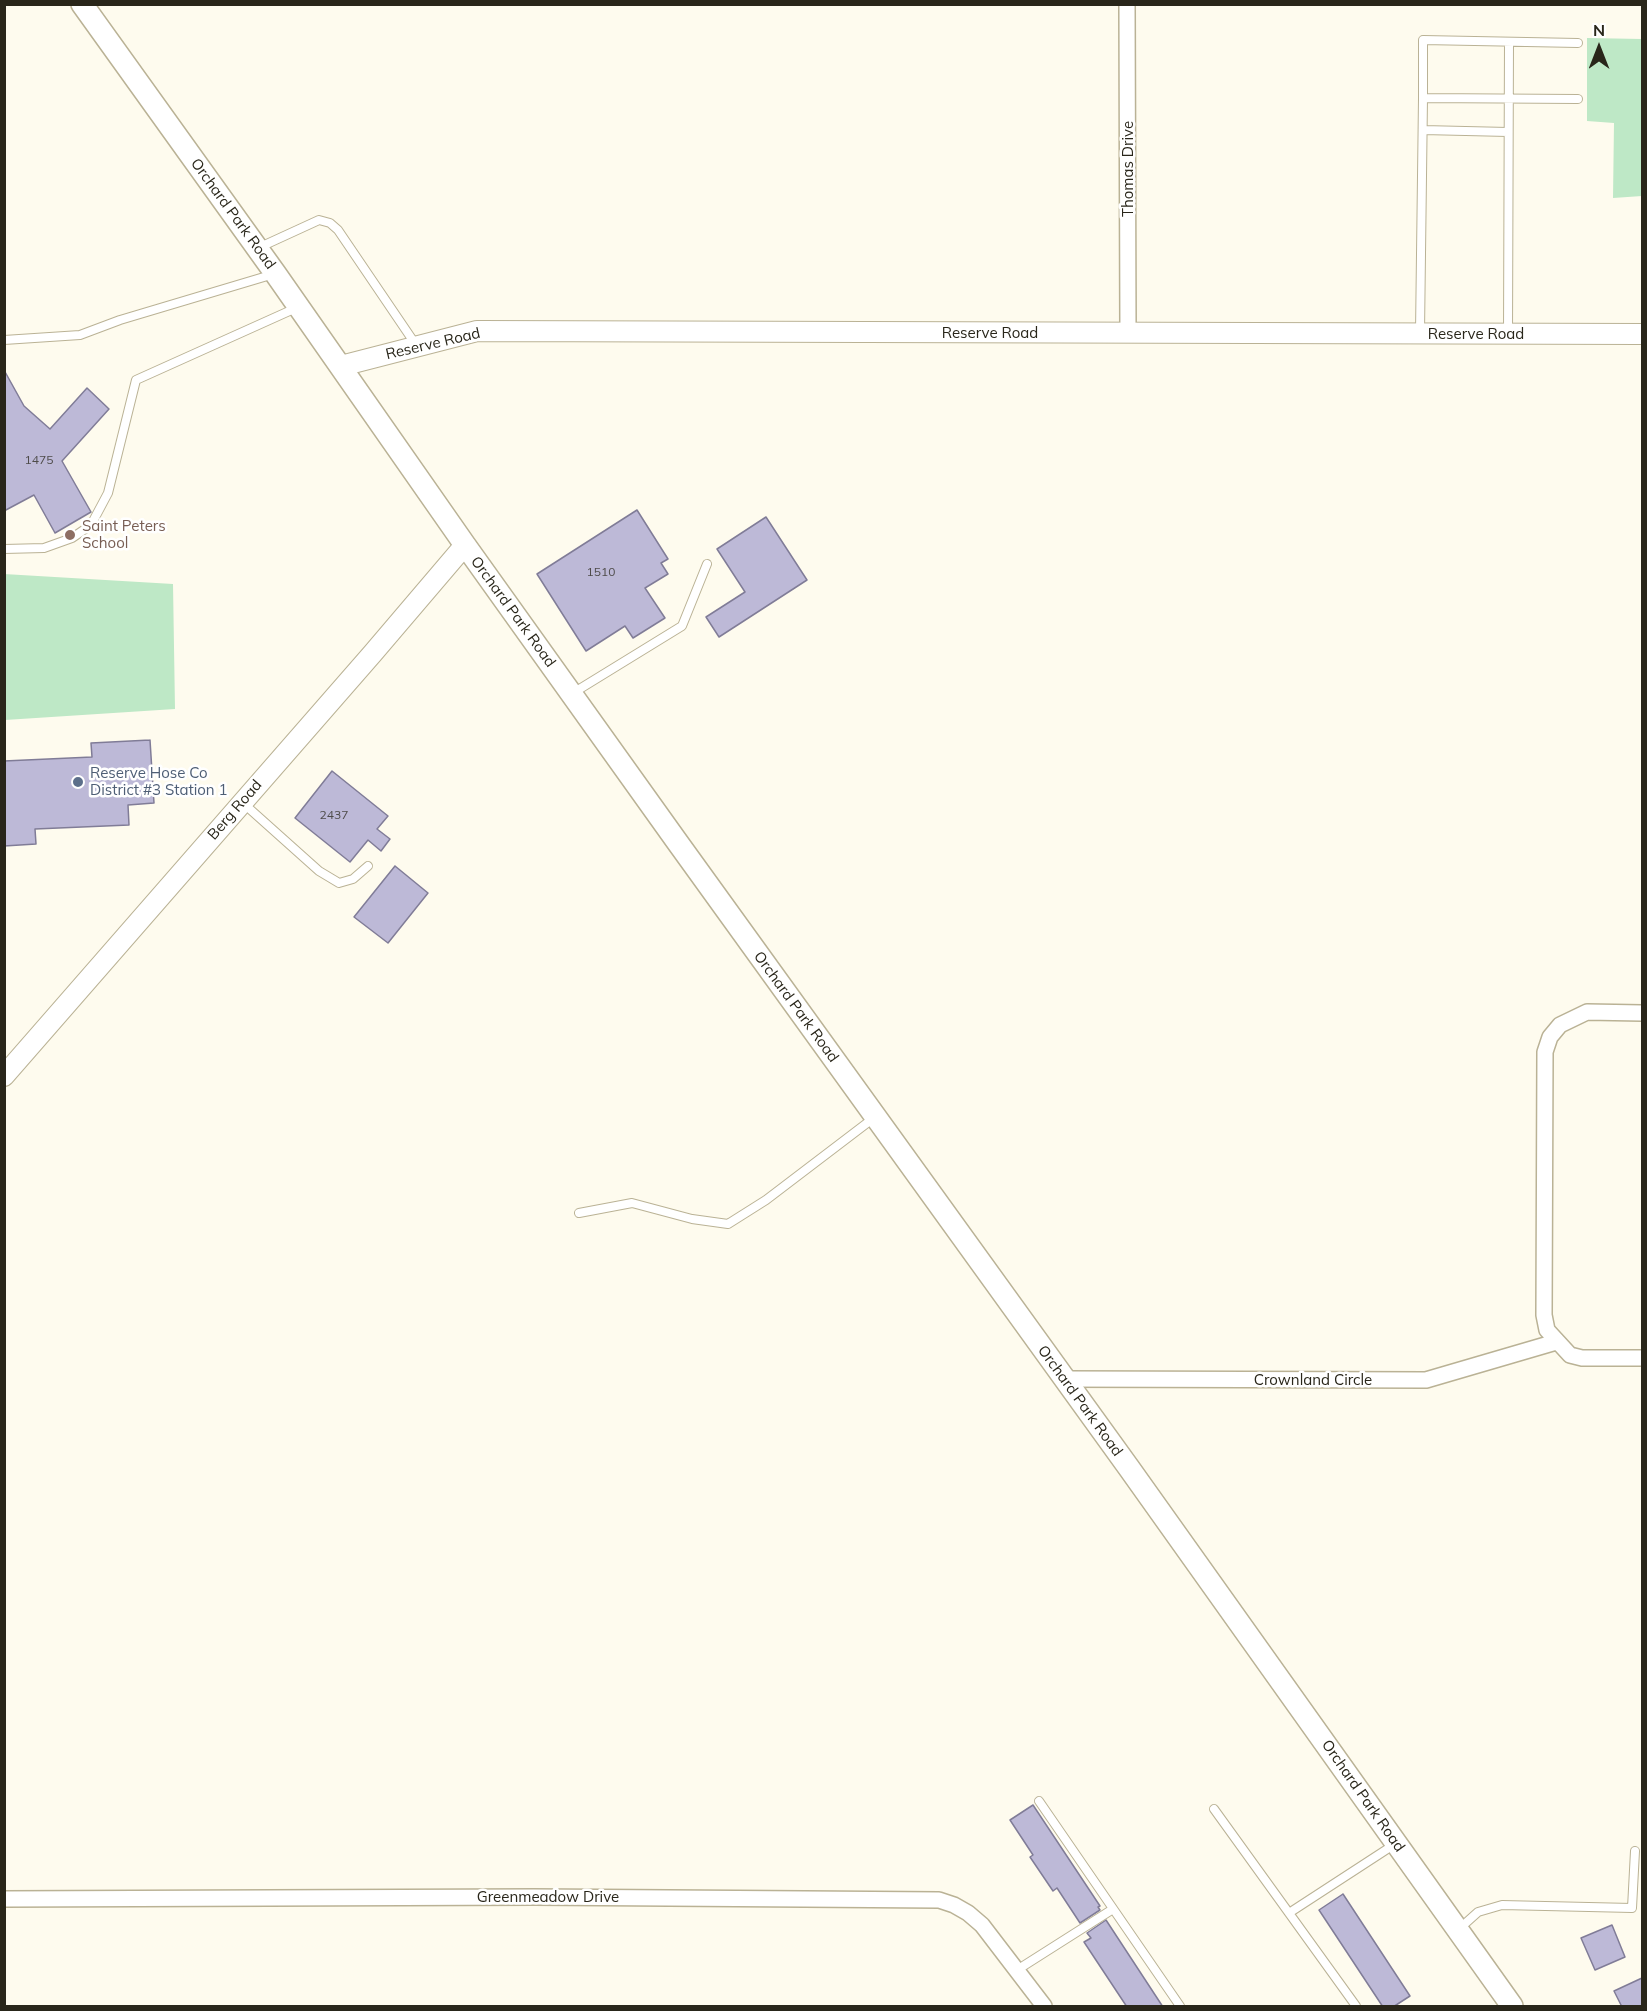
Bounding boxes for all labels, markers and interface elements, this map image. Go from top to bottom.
north arrow [1569,18,1629,78]
text: N [1593,20,1605,40]
street label: Thomas Drive [1119,121,1137,217]
street label: Orchard Park Road [187,155,279,273]
street label: Reserve Road [384,324,482,364]
street label: Reserve Road [942,324,1038,342]
street label: Reserve Road [1428,325,1524,343]
house number: 1475 [25,453,53,467]
place label: Saint Peters School [82,517,166,552]
marker: Saint Peters School [63,528,77,542]
street label: Orchard Park Road [467,553,559,671]
house number: 1510 [587,565,615,579]
place label: Reserve Hose Co District #3 Station 1 [90,764,228,799]
marker: Reserve Hose Co District #3 Station 1 [71,775,85,789]
street label: Berg Road [204,776,266,844]
house number: 2437 [320,808,348,822]
street label: Orchard Park Road [750,948,842,1066]
street label: Orchard Park Road [1034,1342,1126,1460]
street label: Crownland Circle [1254,1371,1372,1389]
street label: Orchard Park Road [1318,1736,1408,1856]
street label: Greenmeadow Drive [477,1888,619,1906]

